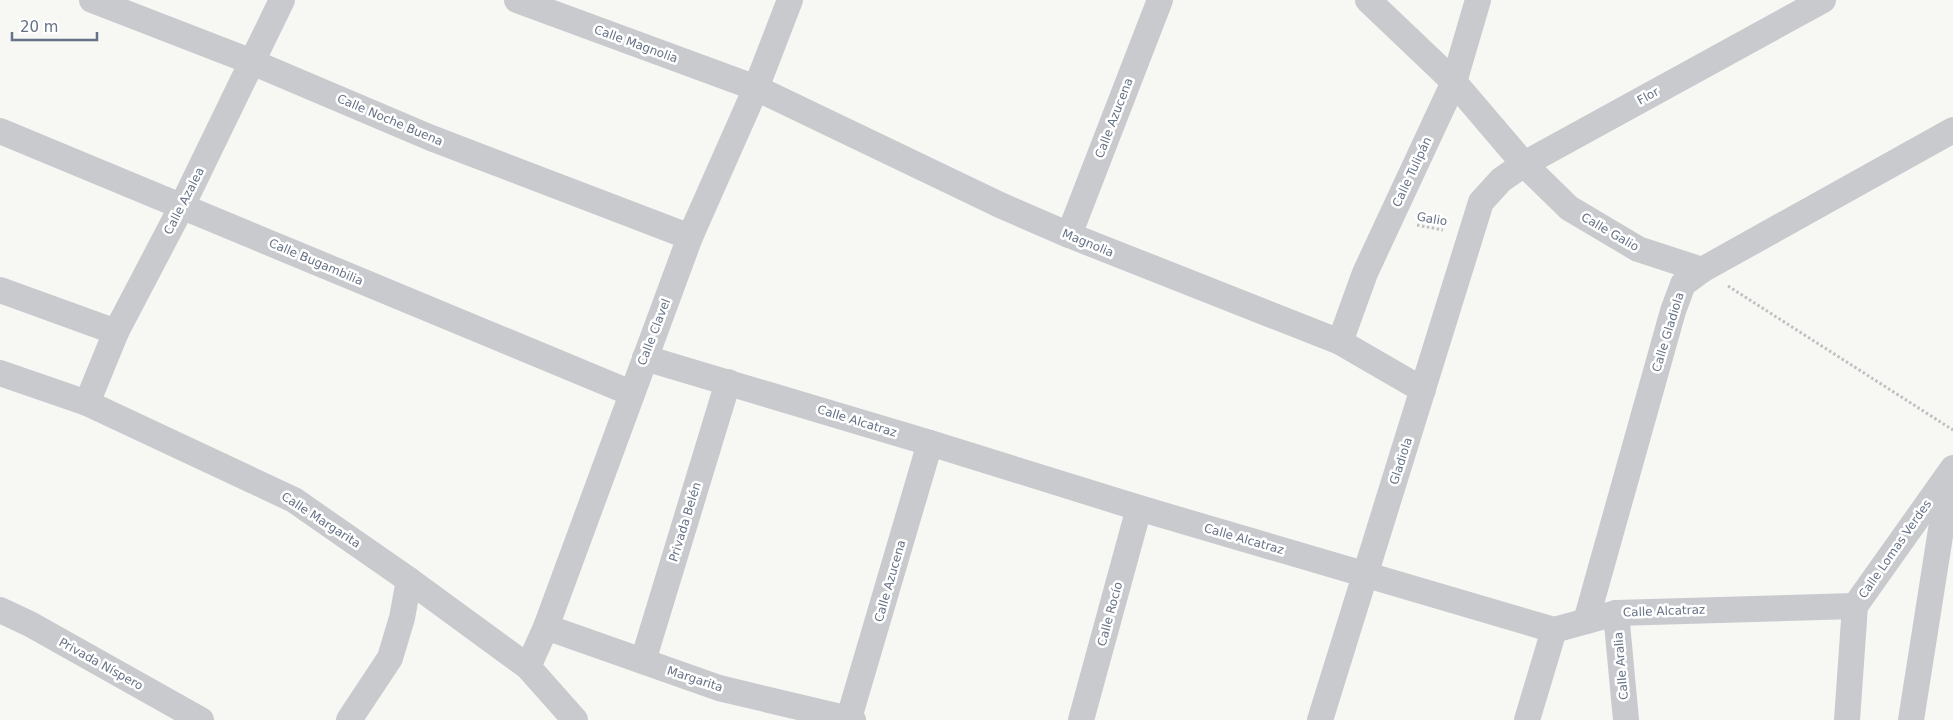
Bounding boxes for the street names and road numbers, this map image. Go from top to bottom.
street label: Calle Magnolia [592,22,680,66]
street label: Calle Azucena [1092,76,1136,160]
street label: Flor [1635,84,1661,108]
street label: Calle Noche Buena [335,91,445,149]
street label: Calle Tulipán [1390,135,1434,209]
street label: Calle Azalea [161,165,207,237]
street label: Galio [1416,209,1448,229]
street label: Calle Galio [1579,210,1641,254]
street label: Magnolia [1060,226,1116,260]
street label: Calle Bugambilia [267,236,365,288]
street label: Calle Gladiola [1649,290,1687,374]
street label: Calle Clavel [635,297,673,367]
street label: Calle Alcatraz [816,402,898,440]
street label: Gladiola [1387,436,1415,486]
street label: Privada Belén [666,481,704,563]
street label: Calle Margarita [279,489,363,551]
street label: Calle Lomas Verdes [1856,497,1934,601]
street label: Calle Alcatraz [1202,521,1286,557]
street label: Calle Azucena [872,538,908,624]
street label: Calle Rocío [1095,580,1125,648]
street label: Calle Alcatraz [1623,603,1705,619]
street label: Calle Aralia [1611,631,1631,701]
street label: Privada Níspero [56,635,146,693]
street label: Margarita [665,663,725,695]

